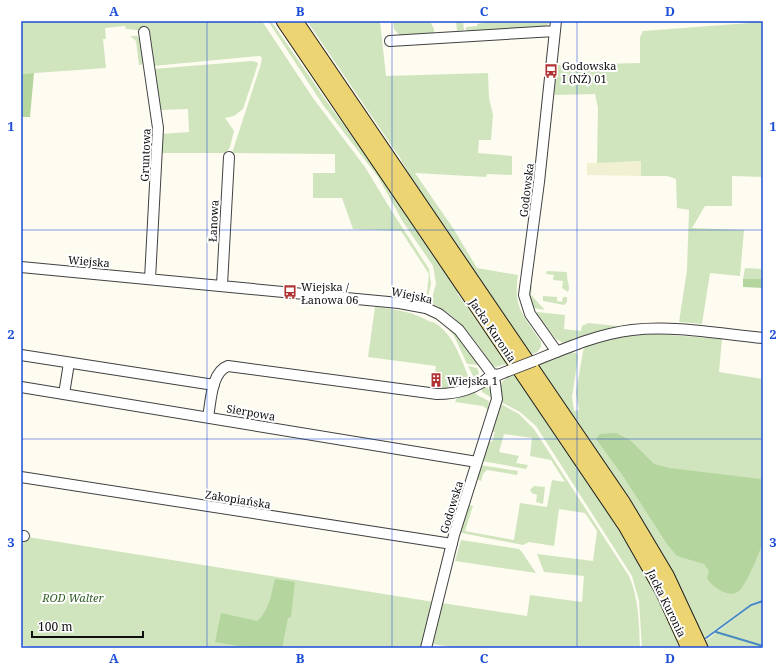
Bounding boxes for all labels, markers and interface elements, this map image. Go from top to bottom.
text: A [109,2,119,20]
text: B [296,2,305,20]
text: C [480,2,489,20]
text: D [665,2,675,20]
place label: Godowska I (NŻ) 01 [562,58,616,86]
bus stop icon: Godowska I (NŻ) 01 [543,63,559,79]
text: 1 [7,117,15,135]
text: 1 [769,117,777,135]
street label: Gruntowa [137,128,153,182]
street label: Godowska [515,162,537,218]
street label: Łanowa [204,200,222,242]
street label: Wiejska [68,252,110,270]
place label: Wiejska / Łanowa 06 [301,279,358,307]
street label: Wiejska [390,283,434,307]
bus stop icon: Wiejska / Łanowa 06 [282,284,298,300]
street label: Jacka Kuronia [466,294,520,365]
text: 2 [7,325,15,343]
text: 2 [769,325,777,343]
building icon: Wiejska 1 [428,372,444,388]
place label: Wiejska 1 [447,373,498,388]
street label: Sierpowa [225,400,277,424]
street label: Godowska [436,479,466,535]
street label: Zakopiańska [204,486,272,512]
text: 3 [7,533,15,551]
text: 3 [769,533,777,551]
street label: Jacka Kuronia [644,566,690,639]
park label: ROD Walter [41,590,105,605]
scale bar [32,613,143,639]
text: 100 m [38,618,73,635]
text: A [109,649,119,667]
text: B [296,649,305,667]
text: C [480,649,489,667]
text: D [665,649,675,667]

